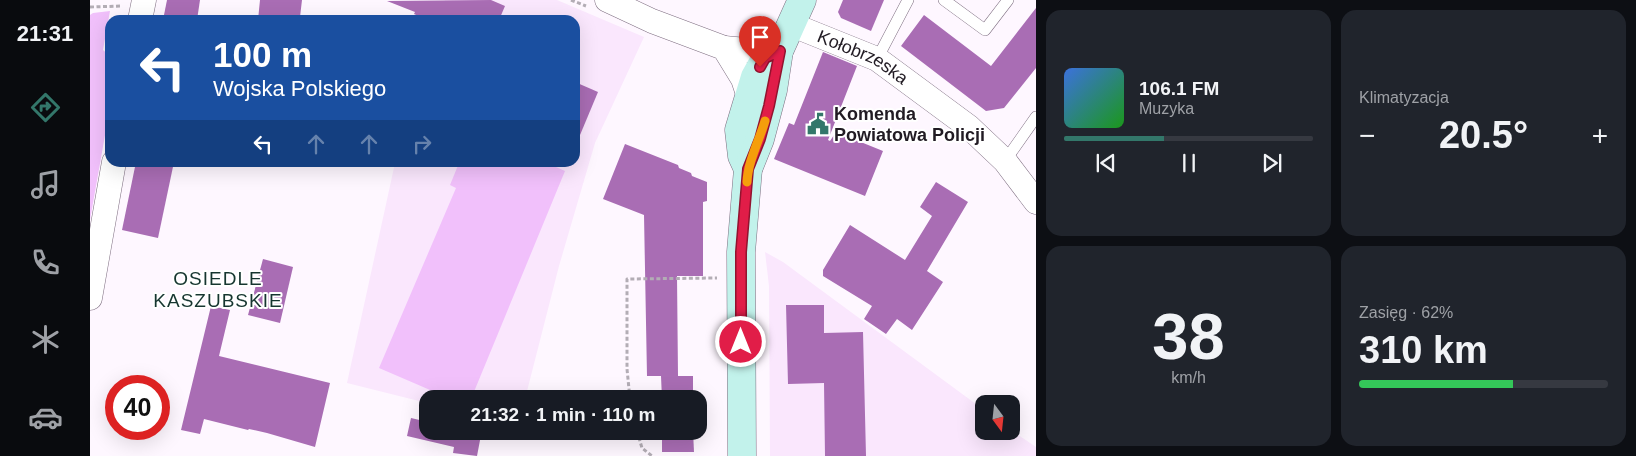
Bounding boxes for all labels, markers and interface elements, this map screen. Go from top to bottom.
pin [739,16,781,67]
text: 21:31 [17,21,73,46]
icon: arrive [746,23,774,51]
street label: Kołobrzeska [815,26,913,89]
icon: left [130,35,195,100]
text: 100 m [213,35,312,74]
text: Wojska Polskiego [213,76,386,101]
text: 106.1 FM [1139,78,1219,99]
text: Klimatyzacja [1359,89,1449,106]
icon: directions [28,90,63,125]
text: Muzyka [1139,100,1194,117]
place label: Komenda Powiatowa Policji [834,104,985,145]
public building icon: Komenda Powiatowa Policji [805,111,831,137]
text: 20.5° [1439,114,1528,156]
text: − [1359,120,1375,151]
text: + [1592,120,1608,151]
icon: left [249,130,277,158]
icon: ahead [302,130,330,158]
icon: ahead [355,130,383,158]
icon: right [408,130,436,158]
icon: previous [1092,149,1120,177]
icon: pause [1175,149,1203,177]
icon: next [1258,149,1286,177]
icon: music [28,167,63,202]
icon: phone [28,245,63,280]
district label: OSIEDLE KASZUBSKIE [153,268,283,311]
text: 38 [1152,300,1225,373]
text: Zasięg · 62% [1359,304,1453,321]
position arrow [714,315,766,367]
icon: climate [28,322,63,357]
text: 310 km [1359,329,1488,371]
text: km/h [1171,369,1206,386]
speed limit sign: 40 [105,375,170,440]
north arrow [975,395,1020,440]
map controls [975,395,1020,440]
icon: car [28,400,63,435]
text: 21:32 · 1 min · 110 m [471,404,655,425]

